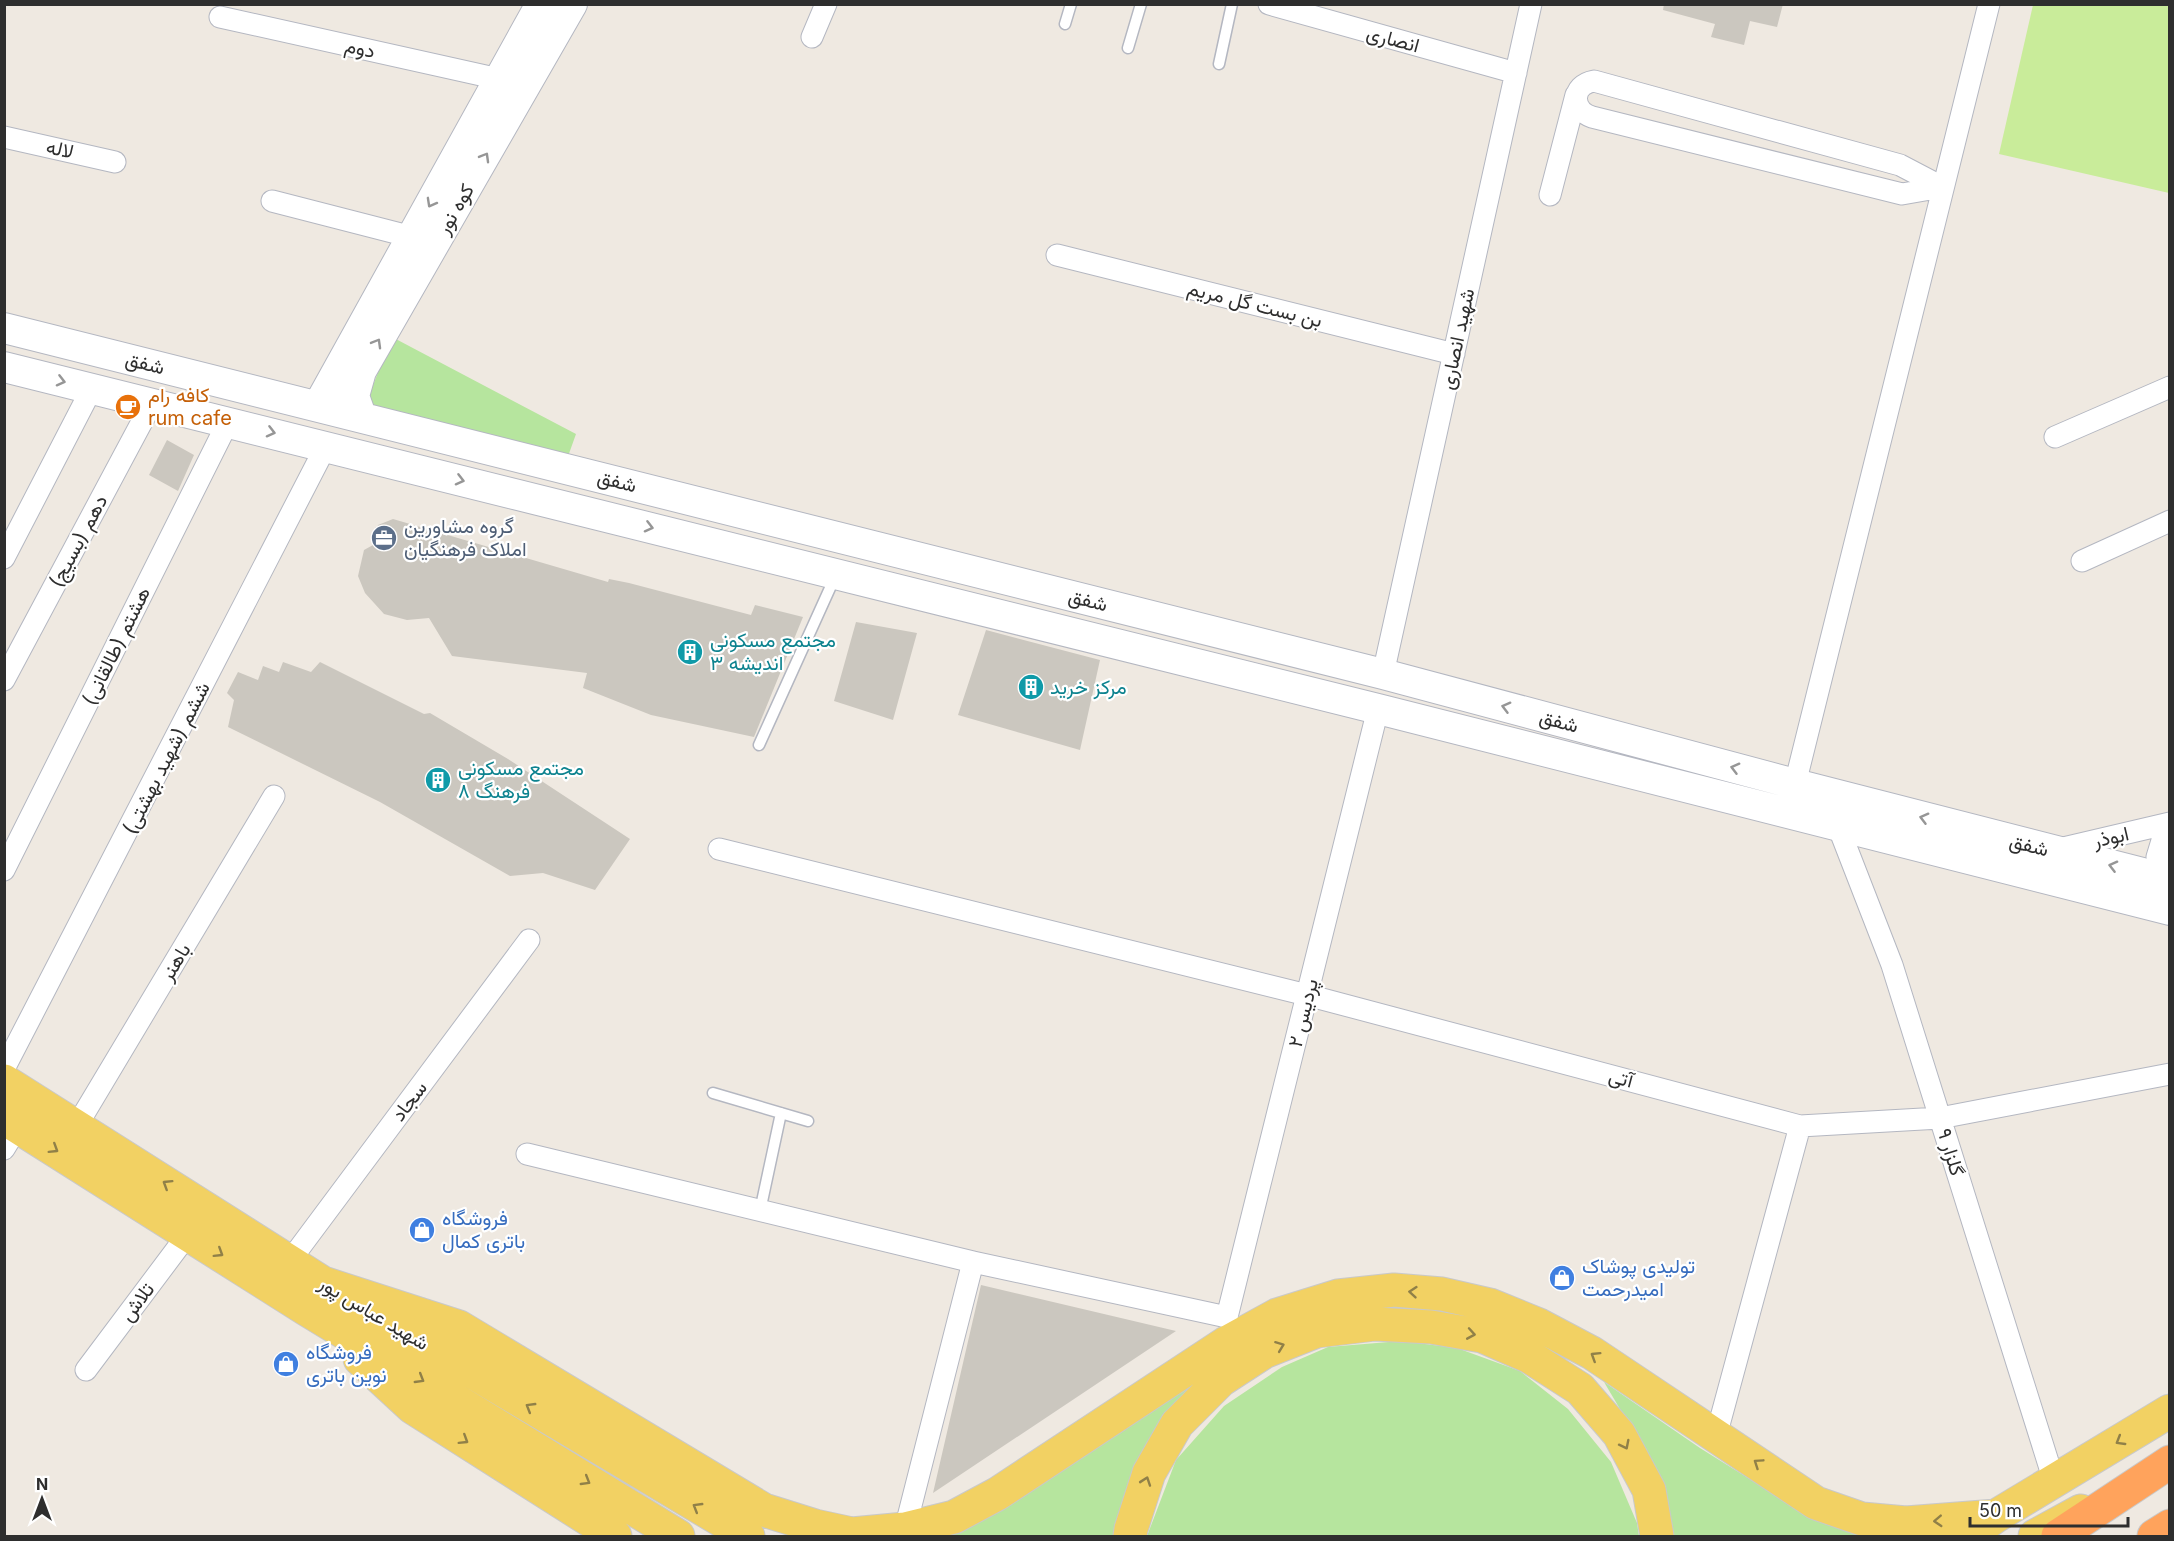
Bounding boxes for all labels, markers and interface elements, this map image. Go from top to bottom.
street label: انصاری [1364,20,1422,59]
street label: دوم [342,33,377,64]
street label: لاله [44,134,76,164]
one-way arrow [478,153,490,163]
street label: کوه نور [431,179,480,240]
one-way arrow [427,196,438,207]
street label: بن بست گل مریم [1185,276,1325,333]
street label: شهید انصاری [1435,286,1480,392]
one-way arrow [370,339,381,350]
street label: شفق [123,347,167,379]
one-way arrow [56,373,66,386]
place label: کافه رام rum cafe [148,383,232,430]
cafe icon: کافه رام rum cafe [113,392,143,422]
one-way arrow [266,425,276,438]
street label: شفق [595,465,639,497]
one-way arrow [455,472,465,485]
street label: دهم (بسیج) [44,491,114,592]
place label: گروه مشاورین املاک فرهنگیان [404,514,527,562]
one-way arrow [644,520,654,533]
office icon: گروه مشاورین املاک فرهنگیان [369,523,399,553]
street label: هشتم (طالقانی) [77,583,156,710]
street label: شفق [1066,584,1110,616]
place label: مجتمع مسکونی اندیشه ۳ [710,628,836,675]
building icon: مجتمع مسکونی اندیشه ۳ [675,637,705,667]
building icon: مرکز خرید [1016,672,1046,702]
place label: مرکز خرید [1050,675,1127,700]
street label: ششم (شهید بهشتی) [117,678,216,839]
one-way arrow [1501,702,1512,714]
street label: شفق [1537,704,1581,738]
place label: مجتمع مسکونی فرهنگ ۸ [458,756,584,804]
one-way arrow [1730,763,1740,776]
building icon: مجتمع مسکونی فرهنگ ۸ [423,765,453,795]
one-way arrow [1919,812,1929,825]
street label: ابوذر [2090,821,2131,854]
street label: شفق [2007,829,2051,861]
one-way arrow [2108,861,2118,874]
street label: باهنر [154,939,196,986]
street label: پردیس ۲ [1283,976,1325,1050]
street label: آتی [1606,1063,1637,1093]
street label: سجاد [386,1076,432,1126]
street label: گلزار ۹ [1932,1125,1970,1179]
one-way arrow [47,1142,58,1153]
one-way arrow [163,1180,173,1192]
place label: فروشگاه باتری کمال [442,1206,525,1254]
shop icon: فروشگاه باتری کمال [407,1215,437,1245]
one-way arrow [212,1246,223,1257]
place label: تولیدی پوشاک امیدرحمت [1582,1254,1695,1302]
shop icon: تولیدی پوشاک امیدرحمت [1547,1263,1577,1293]
street label: شهید عباس پور [313,1270,433,1357]
street label: تلاش [115,1278,159,1326]
one-way arrow [1409,1286,1418,1299]
one-way arrow [1466,1327,1476,1340]
place label: فروشگاه نوین باتری [306,1340,387,1388]
one-way arrow [1274,1341,1285,1353]
shop icon: فروشگاه نوین باتری [271,1349,301,1379]
one-way arrow [1591,1351,1601,1363]
one-way arrow [414,1371,424,1383]
one-way arrow [526,1402,536,1414]
one-way arrow [457,1433,468,1444]
one-way arrow [2116,1434,2126,1446]
one-way arrow [1618,1439,1629,1449]
one-way arrow [1753,1460,1764,1471]
north arrow [12,1469,72,1529]
one-way arrow [580,1473,590,1485]
text: N [36,1474,48,1494]
one-way arrow [1139,1476,1152,1486]
scale bar [1970,1490,2128,1528]
text: 50 m [1979,1500,2022,1521]
one-way arrow [693,1502,704,1514]
one-way arrow [1933,1514,1942,1527]

